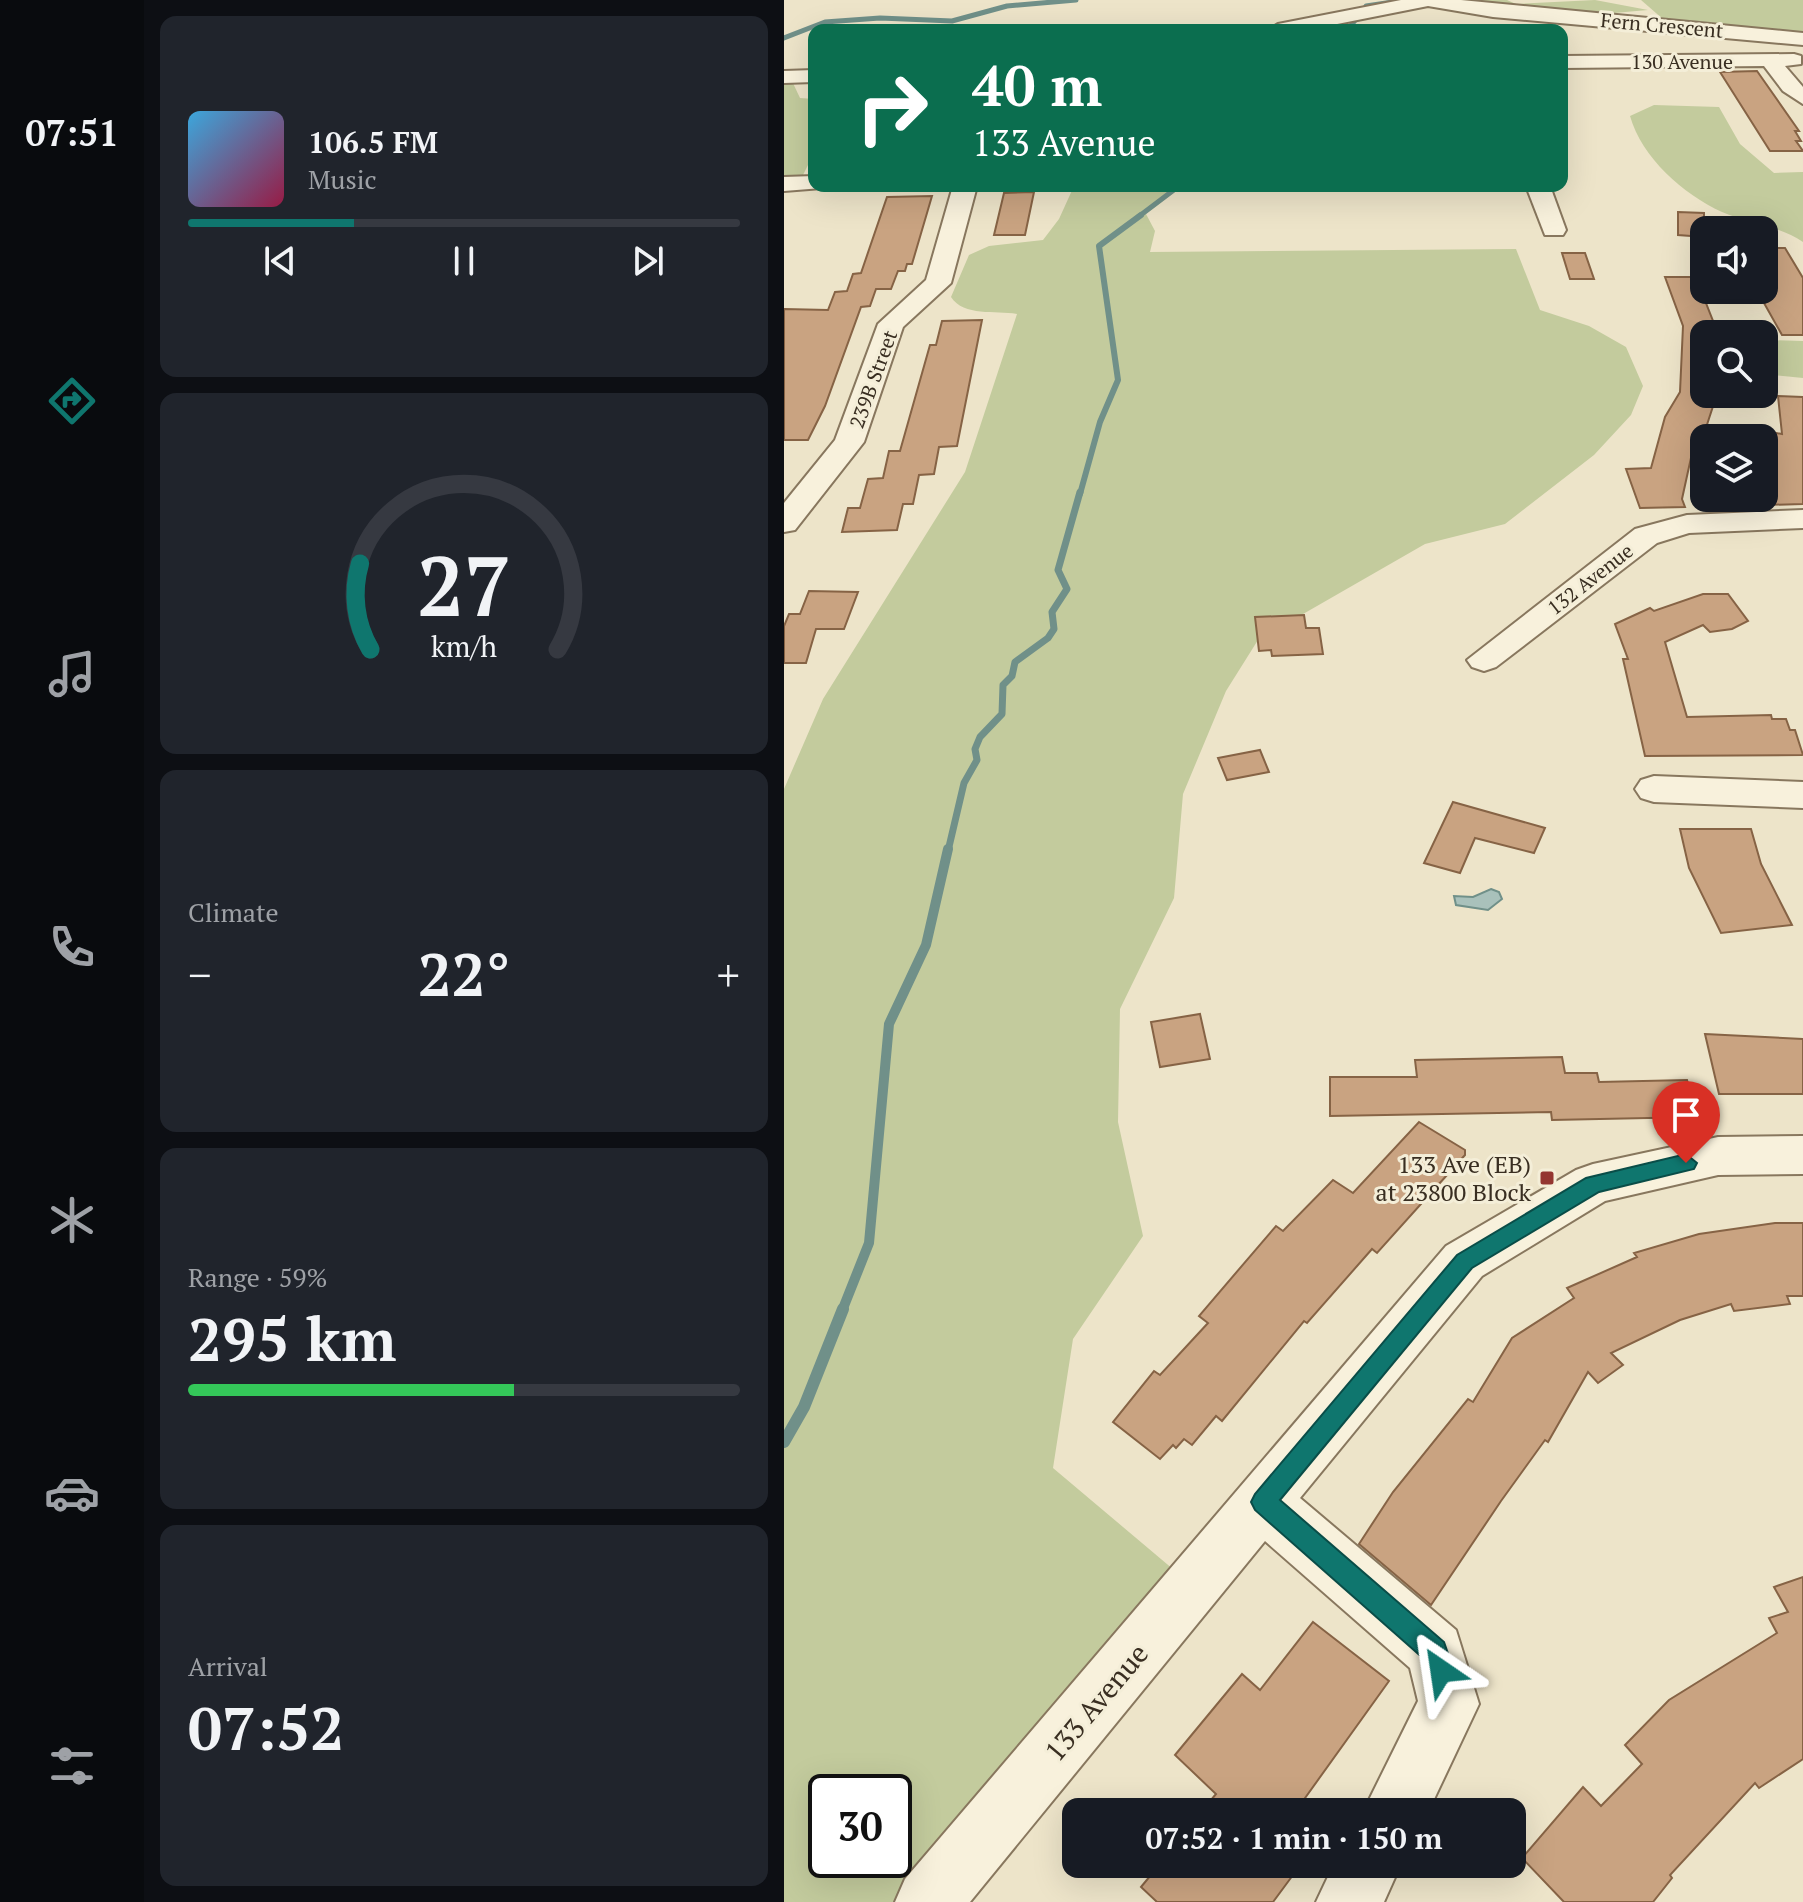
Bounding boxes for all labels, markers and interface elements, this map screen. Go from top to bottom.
street label: Fern Crescent [1600,6,1725,44]
text: 40 m [972,48,1102,122]
street label: 130 Avenue [1631,48,1733,75]
icon: right [840,56,944,160]
text: 07:51 [25,109,119,156]
text: 133 Avenue [972,119,1156,166]
text: 106.5 FM [308,122,438,162]
text: Music [308,162,377,196]
map controls [1690,216,1778,512]
button: sound [1690,216,1778,304]
icon: previous [258,239,302,283]
icon: pause [442,239,486,283]
icon: next [626,239,670,283]
button: search [1690,320,1778,408]
street label: 239B Street [843,326,903,432]
icon: directions [44,373,100,429]
button: layers [1690,424,1778,512]
text: 27 [417,529,511,639]
street label: 132 Avenue [1542,537,1638,621]
text: km/h [431,627,497,665]
icon: music [44,646,100,702]
text: Climate [188,895,279,929]
icon: phone [44,919,100,975]
text: 22° [418,934,510,1013]
text: − [188,945,211,1004]
text: + [717,945,740,1004]
pin [1652,1081,1720,1163]
icon: arrive [1664,1093,1708,1137]
place label: 133 Ave (EB) at 23800 Block [1376,1148,1532,1208]
marker: 133 Ave (EB) at 23800 Block [1538,1169,1556,1187]
icon: climate [44,1192,100,1248]
text: Range · 59% [188,1260,327,1294]
text: 295 km [188,1299,396,1378]
icon: car [44,1465,100,1521]
position arrow [1399,1629,1483,1713]
street label: 133 Avenue [1036,1635,1156,1769]
text: Arrival [188,1649,268,1683]
text: 07:52 [188,1688,344,1767]
icon: filters [44,1738,100,1794]
speed limit sign: 30 [808,1774,912,1878]
text: 07:52 · 1 min · 150 m [1146,1818,1442,1858]

